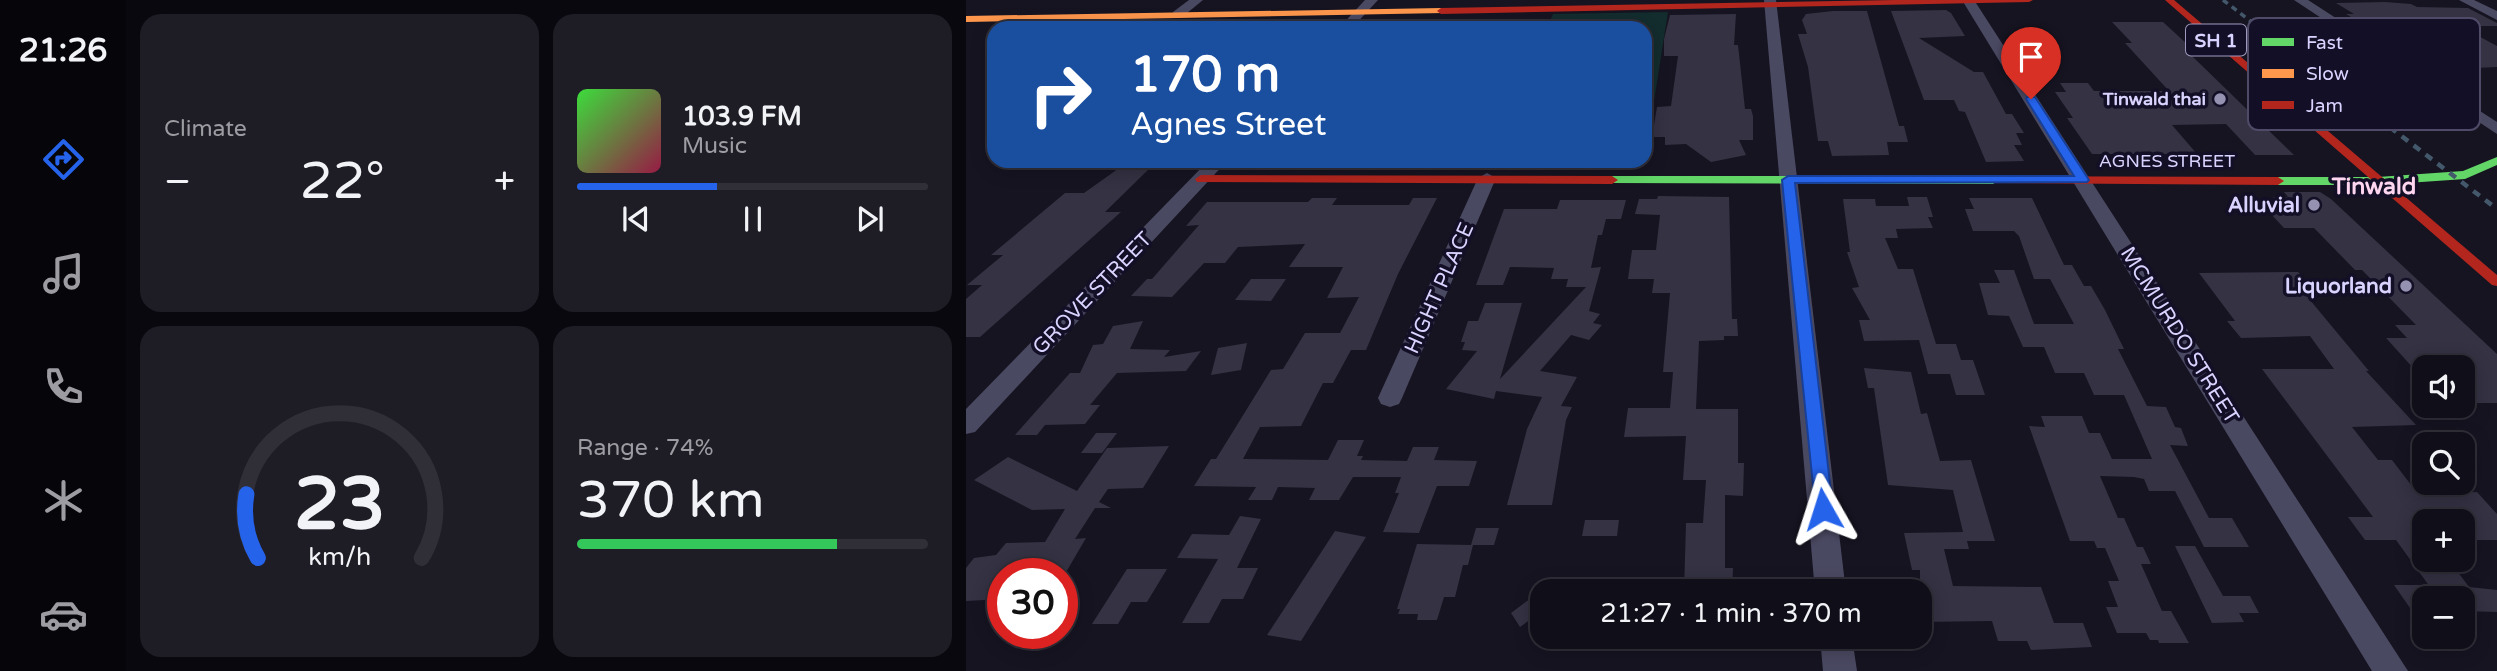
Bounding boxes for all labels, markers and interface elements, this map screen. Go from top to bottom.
legend [2248,18,2480,130]
road number: SH 1 [2186,24,2246,56]
pin [2001,27,2061,99]
text: 21:26 [19,32,107,70]
text: Fast [2306,32,2343,54]
icon: arrive [2012,38,2050,76]
text: 170 m [1130,46,1280,105]
icon: right [1015,49,1106,140]
text: Slow [2306,63,2349,85]
place label: Tinwald thai [2102,88,2206,110]
marker: Tinwald thai [2212,91,2228,107]
text: Jam [2306,95,2343,117]
text: 103.9 FM [682,101,802,132]
text: Agnes Street [1130,106,1326,144]
text: Climate [164,115,247,143]
text: Music [682,132,747,160]
icon: directions [39,135,88,184]
text: 22° [300,150,385,213]
street label: AGNES STREET [2099,150,2235,172]
text: − [164,159,191,205]
text: + [494,159,515,205]
district label: Tinwald [2331,173,2416,201]
place label: Alluvial [2228,193,2300,218]
marker: Alluvial [2306,197,2322,213]
icon: previous [617,200,655,238]
icon: pause [734,200,772,238]
icon: next [851,200,889,238]
street label: HIGHT PLACE [1399,219,1480,358]
street label: GROVE STREET [1028,227,1157,360]
street label: MCMURDO STREET [2115,242,2244,428]
icon: music [39,249,88,298]
place label: Liquorland [2285,274,2392,299]
marker: Liquorland [2398,278,2414,294]
map controls [2412,355,2475,649]
button: sound [2412,355,2475,418]
icon: phone [39,362,88,411]
button: search [2412,432,2475,495]
text: Range · 74% [577,434,713,462]
text: 23 [294,461,385,549]
text: 370 km [577,469,765,532]
position arrow [1786,472,1860,546]
icon: climate [39,476,88,525]
button: + [2412,509,2475,572]
text: km/h [308,541,371,571]
speed limit sign: 30 [987,558,1078,649]
button: − [2412,586,2475,649]
icon: car [39,590,88,639]
text: 21:27 · 1 min · 370 m [1600,598,1862,629]

